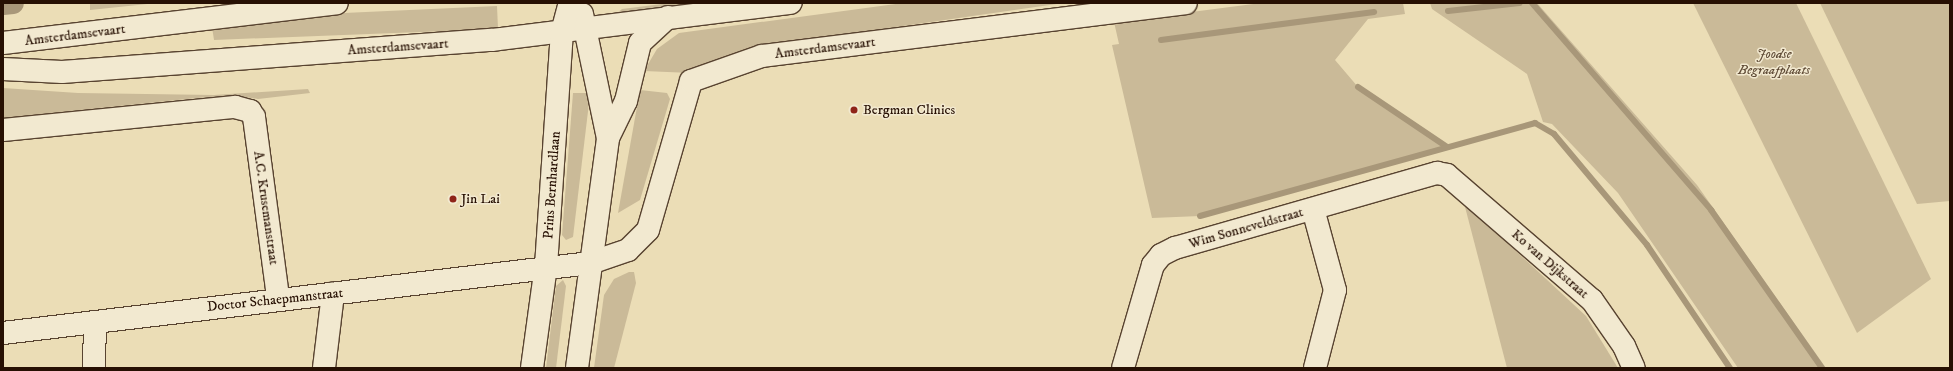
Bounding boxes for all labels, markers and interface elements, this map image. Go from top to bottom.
street label: Amsterdamsevaart [24,20,126,50]
street label: Amsterdamsevaart [774,33,876,63]
street label: Amsterdamsevaart [347,35,449,59]
park label: Joodse Begraafplaats [1738,46,1810,78]
place label: Bergman Clinics [863,102,955,118]
marker: Bergman Clinics [848,104,860,116]
street label: Prins Bernhardlaan [540,131,564,239]
street label: A.C. Krusemanstraat [250,150,282,266]
place label: Jin Lai [461,191,500,207]
marker: Jin Lai [448,194,458,204]
street label: Wim Sonneveldstraat [1187,204,1305,252]
street label: Ko van Dijkstraat [1508,226,1592,302]
street label: Doctor Schaepmanstraat [206,284,344,316]

